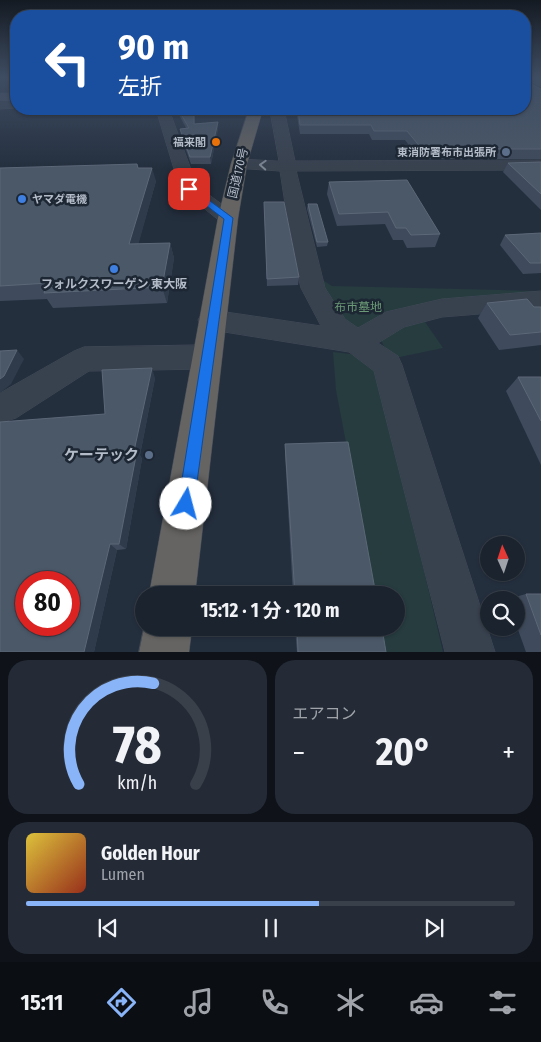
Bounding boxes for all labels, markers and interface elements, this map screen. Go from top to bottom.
text: 90 m [118,26,189,68]
icon: left [35,30,100,95]
text: 左折 [118,73,162,100]
place label: 福来閣 [173,136,206,149]
marker: 福来閣 [210,136,222,148]
street label: 国道170号 [225,146,251,200]
place label: 東消防署布市出張所 [397,146,496,159]
marker: 東消防署布市出張所 [500,146,512,158]
one-way arrow [259,159,267,170]
pin [168,168,210,210]
icon: arrive [175,175,203,203]
marker: ヤマダ電機 [16,193,28,205]
place label: ヤマダ電機 [32,193,87,206]
marker: フォルクスワーゲン 東大阪 [108,263,120,275]
place label: フォルクスワーゲン 東大阪 [41,277,187,291]
park label: 布市墓地 [334,300,382,314]
place label: ケーテック [64,446,139,464]
marker: ケーテック [143,449,155,461]
position arrow [159,477,211,529]
north arrow [480,536,525,581]
map controls [480,536,525,636]
speed limit sign: 80 [15,571,80,636]
button: search [480,591,525,636]
text: 15:12 · 1 分 · 120 m [200,599,340,622]
text: エアコン [293,704,357,723]
text: 78 [113,714,162,777]
text: 20° [376,729,432,775]
text: − [293,736,305,769]
text: + [502,736,515,769]
text: km/h [117,772,157,794]
text: Golden Hour [101,842,200,865]
text: Lumen [101,865,145,884]
icon: previous [94,914,122,942]
icon: pause [257,914,285,942]
icon: next [420,914,448,942]
icon: directions [104,985,139,1020]
icon: music [181,985,216,1020]
icon: phone [257,985,292,1020]
icon: climate [333,985,368,1020]
icon: car [409,985,444,1020]
icon: filters [485,985,520,1020]
text: 15:11 [21,989,63,1016]

